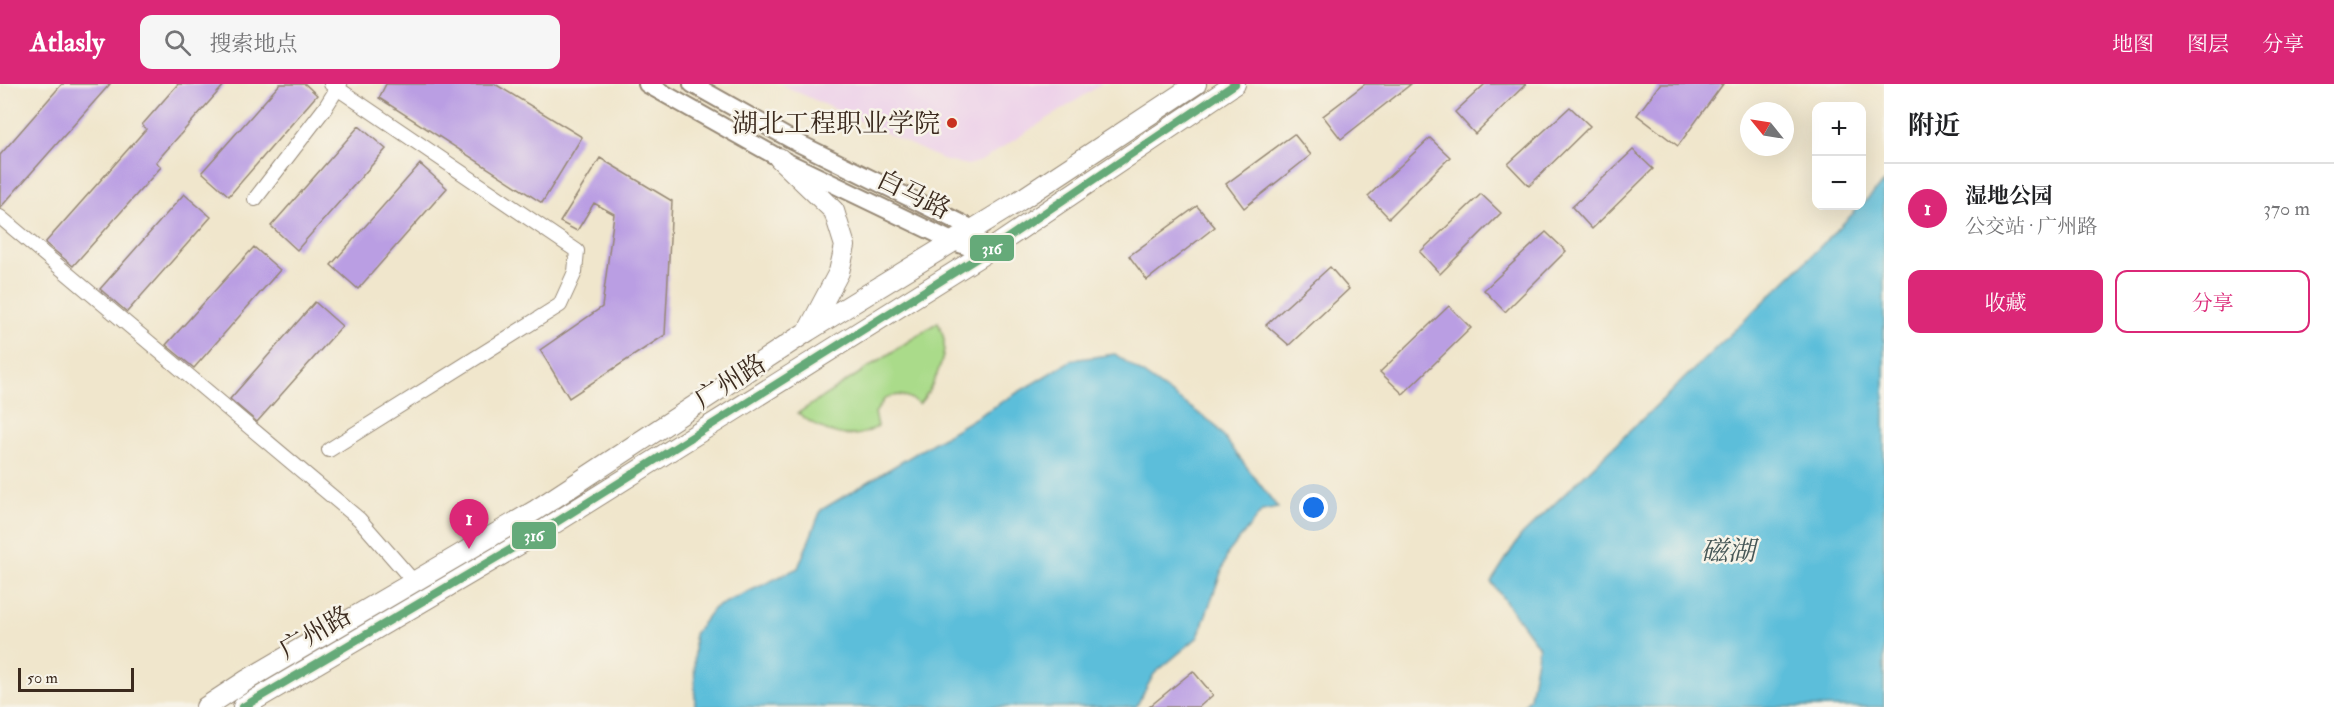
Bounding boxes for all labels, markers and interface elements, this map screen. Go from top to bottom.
search box [140,15,560,69]
text: Atlasly [30,25,104,60]
icon: search [161,26,194,59]
text: 搜索地点 [209,30,297,58]
text: 地图 [2112,31,2154,58]
text: 图层 [2187,31,2229,58]
text: 分享 [2262,31,2304,58]
north arrow [1740,102,1794,156]
map controls [1812,102,1866,210]
button: + [1812,102,1866,156]
place label: 湖北工程职业学院 [732,108,940,140]
text: 附近 [1908,110,1960,142]
marker: 湖北工程职业学院 [945,116,959,130]
button: − [1812,156,1866,210]
street label: 白马路 [871,163,956,226]
text: 湿地公园 [1965,182,2053,210]
text: 1 [1924,196,1931,221]
text: 370 m [2263,196,2310,221]
text: 公交站 · 广州路 [1965,214,2097,239]
line badge: 316 [969,234,1015,262]
text: 316 [982,239,1004,259]
button: 收藏 [1908,270,2103,333]
button: 分享 [2115,270,2310,333]
street label: 广州路 [689,348,772,416]
your location [1299,493,1328,522]
pin: 1 [450,500,488,549]
line badge: 316 [511,521,557,550]
text: 316 [524,526,546,546]
water label: 磁湖 [1701,535,1760,568]
street label: 广州路 [274,600,357,666]
scale bar [18,665,134,692]
text: 50 m [27,668,58,688]

